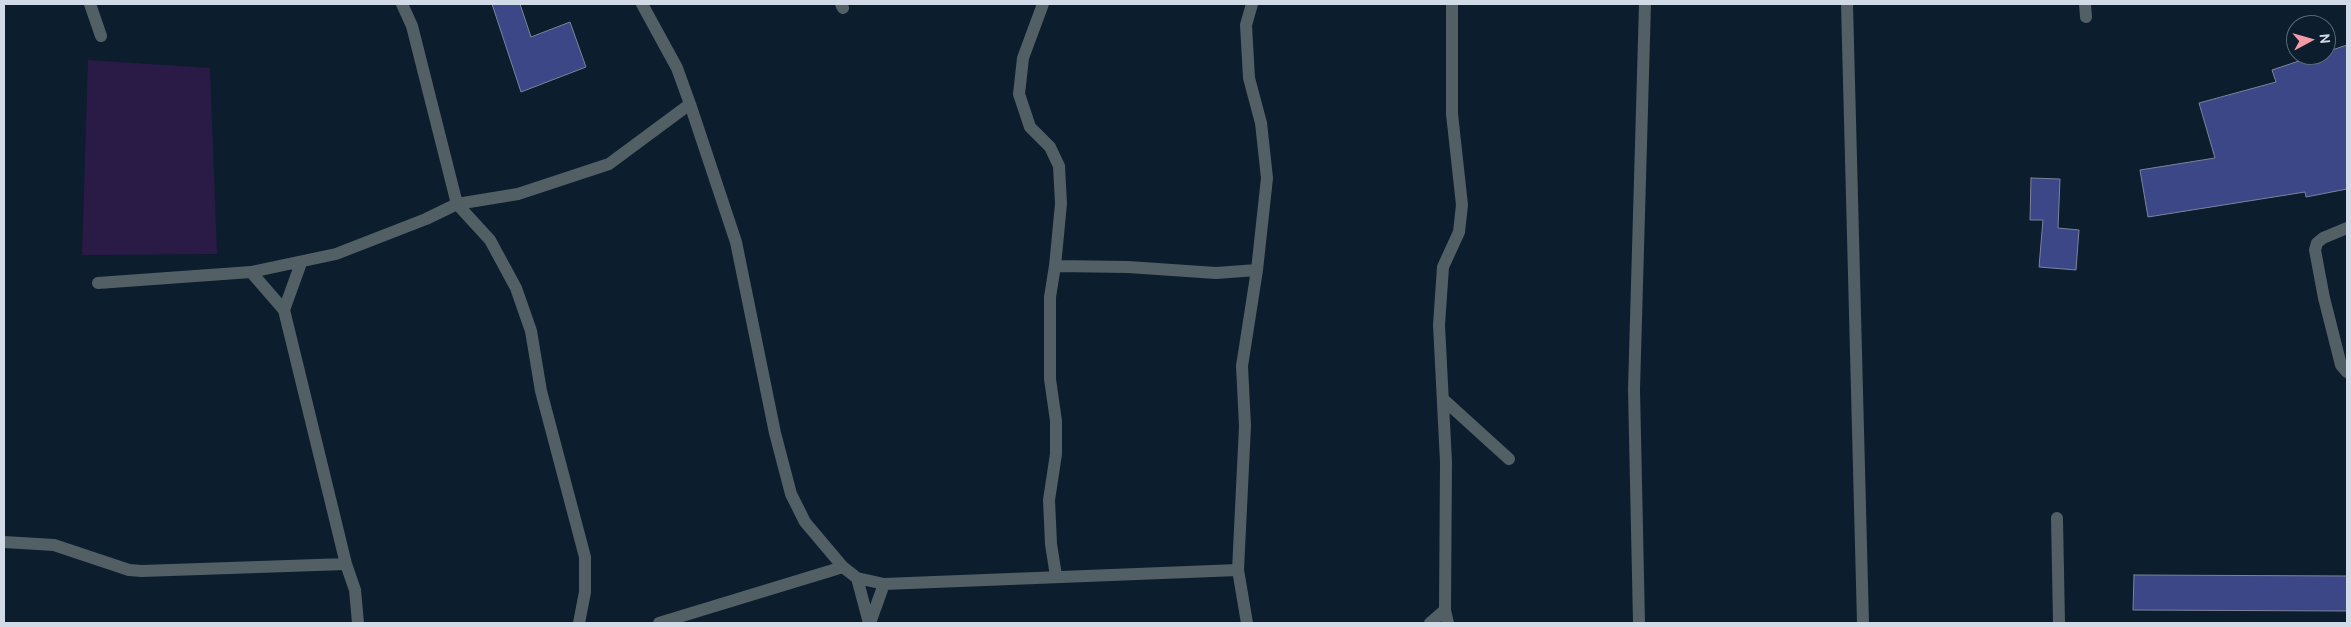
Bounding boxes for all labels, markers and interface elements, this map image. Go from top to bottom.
north arrow [2286,15,2336,65]
text: N [2315,33,2334,44]

